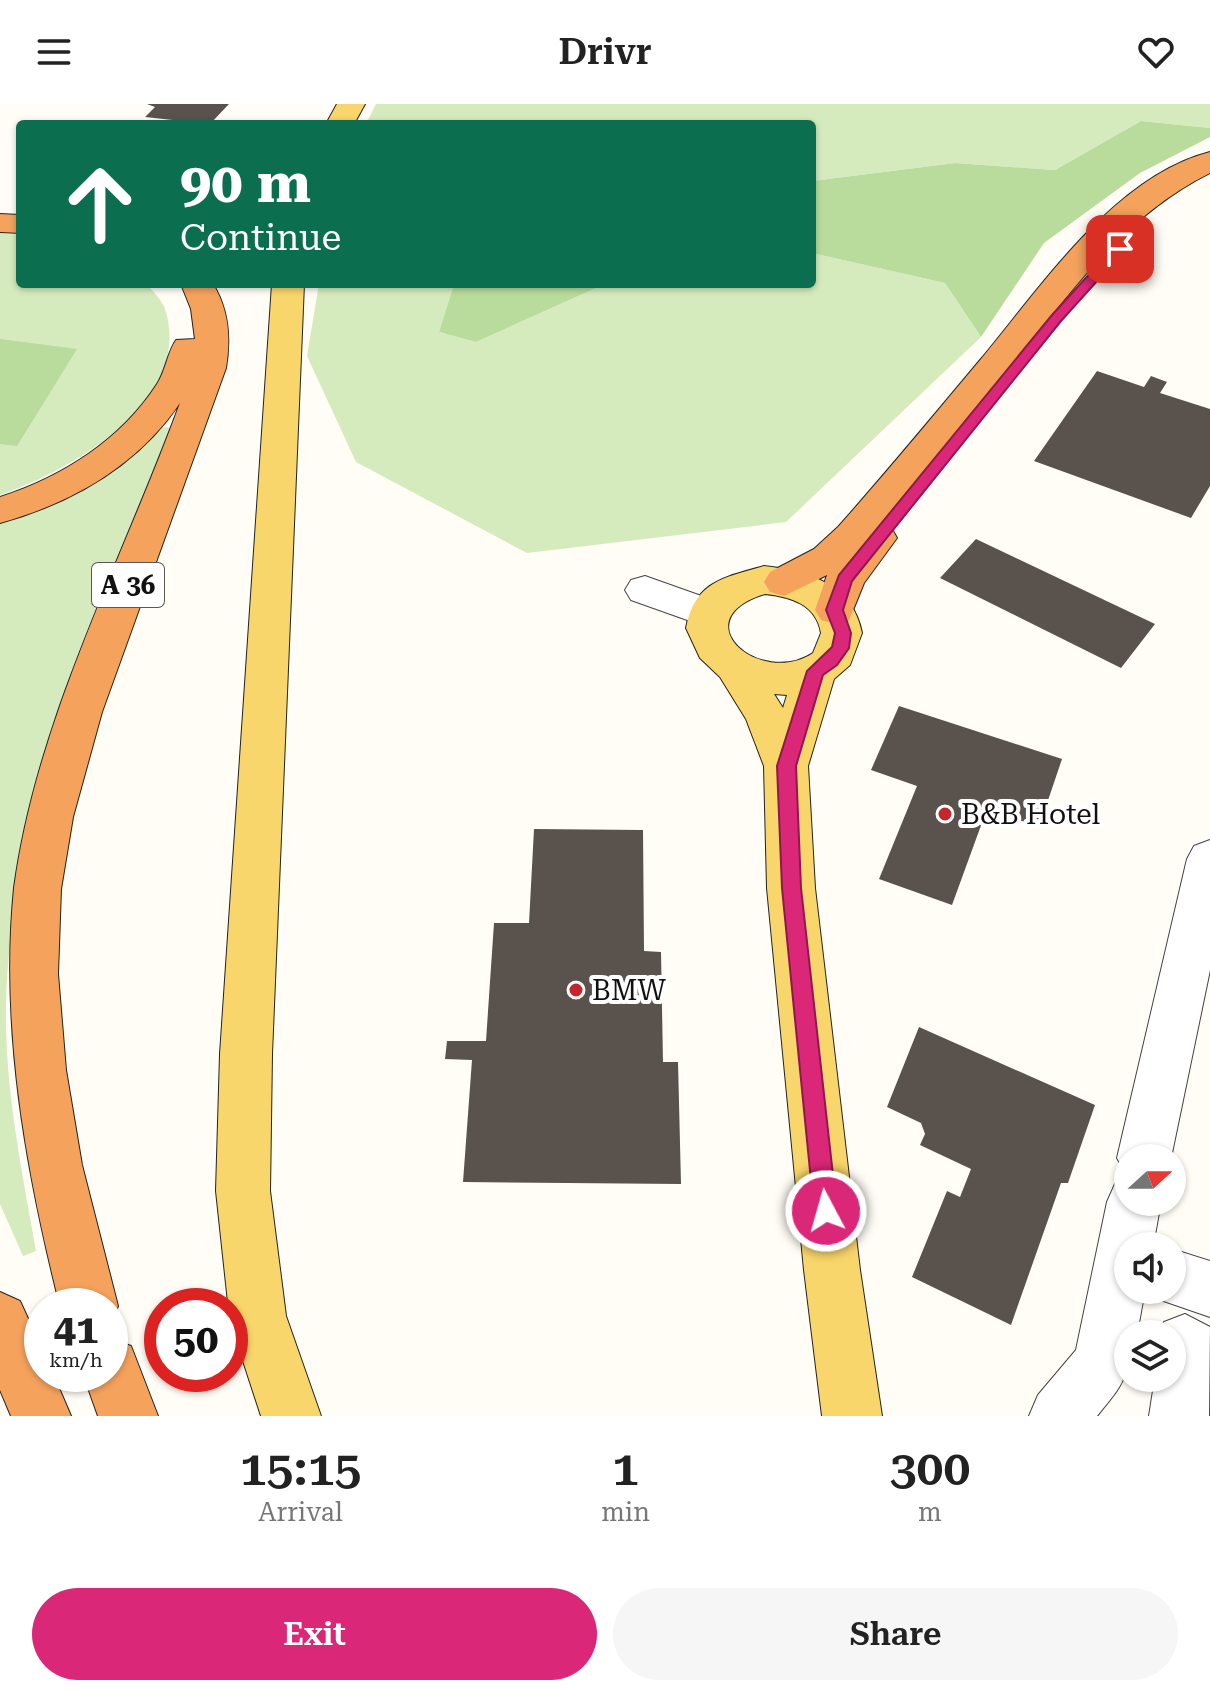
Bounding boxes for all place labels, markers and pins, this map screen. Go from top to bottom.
pin [1086,215,1154,283]
place label: B&B Hotel [961,798,1100,831]
marker: B&B Hotel [936,805,954,823]
place label: BMW [592,974,666,1007]
marker: BMW [567,981,585,999]

